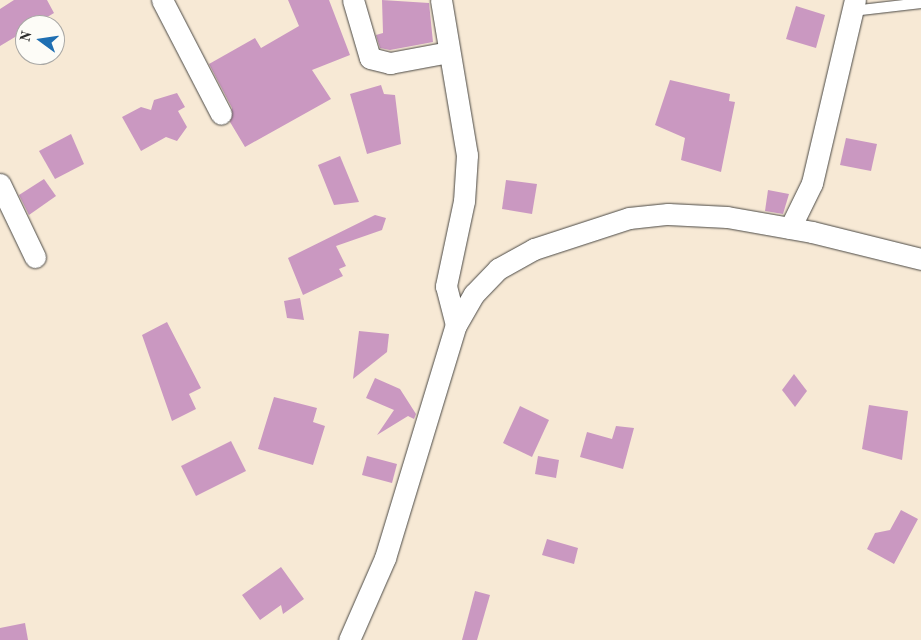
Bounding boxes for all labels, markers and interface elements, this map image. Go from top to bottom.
north arrow [15,15,65,65]
text: N [18,30,35,44]

